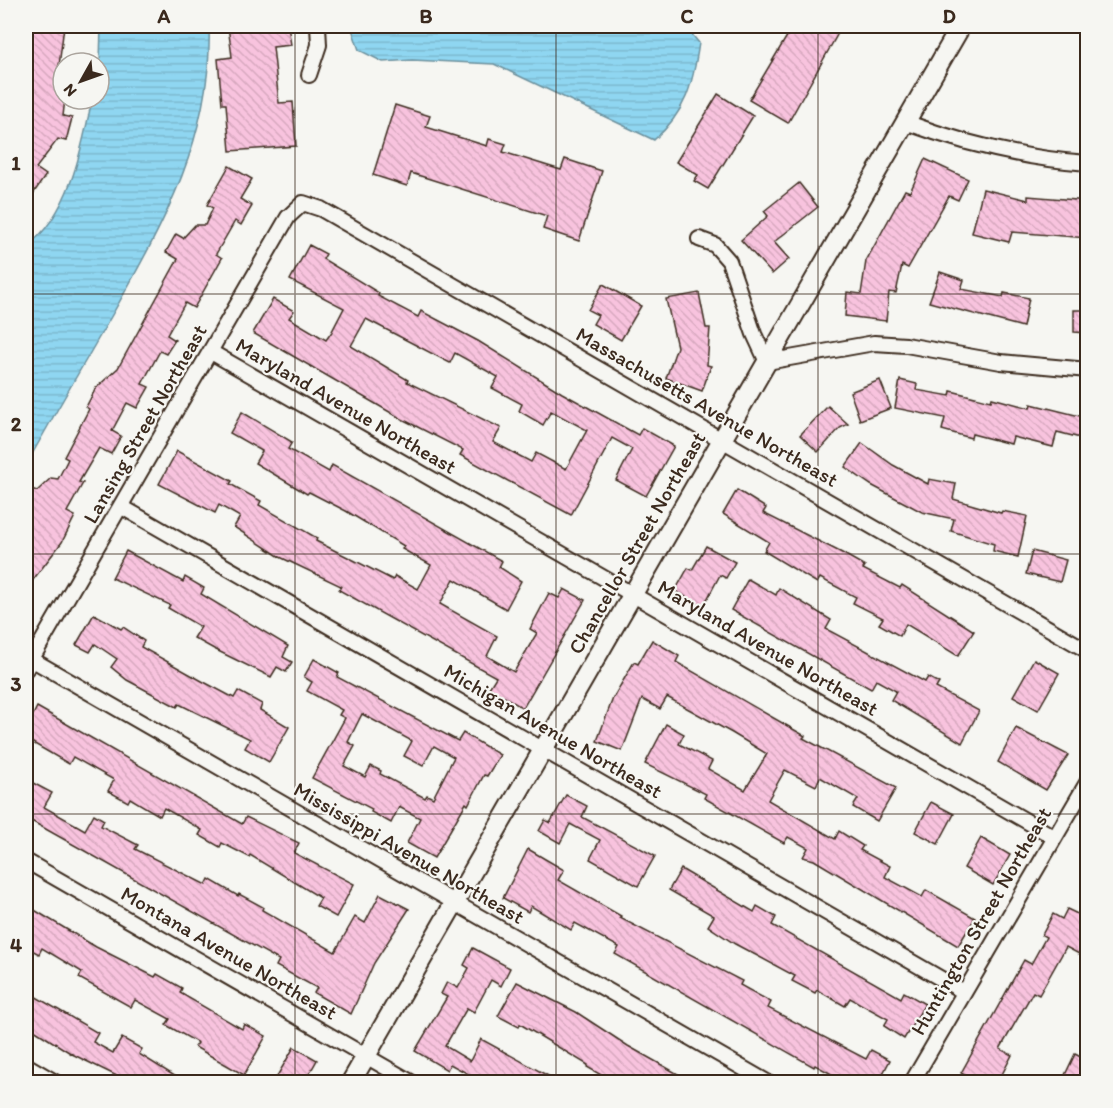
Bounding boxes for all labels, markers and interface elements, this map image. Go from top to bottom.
text: A [157,4,171,28]
text: B [420,4,433,28]
text: C [681,4,694,28]
text: D [942,4,956,28]
north arrow [51,51,111,111]
text: N [59,80,81,101]
text: 1 [11,151,21,175]
street label: Lansing Street Northeast [77,320,212,528]
street label: Massachusetts Avenue Northeast [572,321,843,492]
street label: Maryland Avenue Northeast [231,332,461,479]
text: 2 [11,412,22,436]
street label: Chancellor Street Northeast [563,427,711,658]
street label: Maryland Avenue Northeast [653,574,883,721]
street label: Michigan Avenue Northeast [440,658,667,803]
text: 3 [11,672,22,696]
street label: Mississippi Avenue Northeast [289,776,529,929]
street label: Huntington Street Northeast [905,802,1056,1039]
street label: Montana Avenue Northeast [117,880,342,1025]
text: 4 [10,933,22,957]

